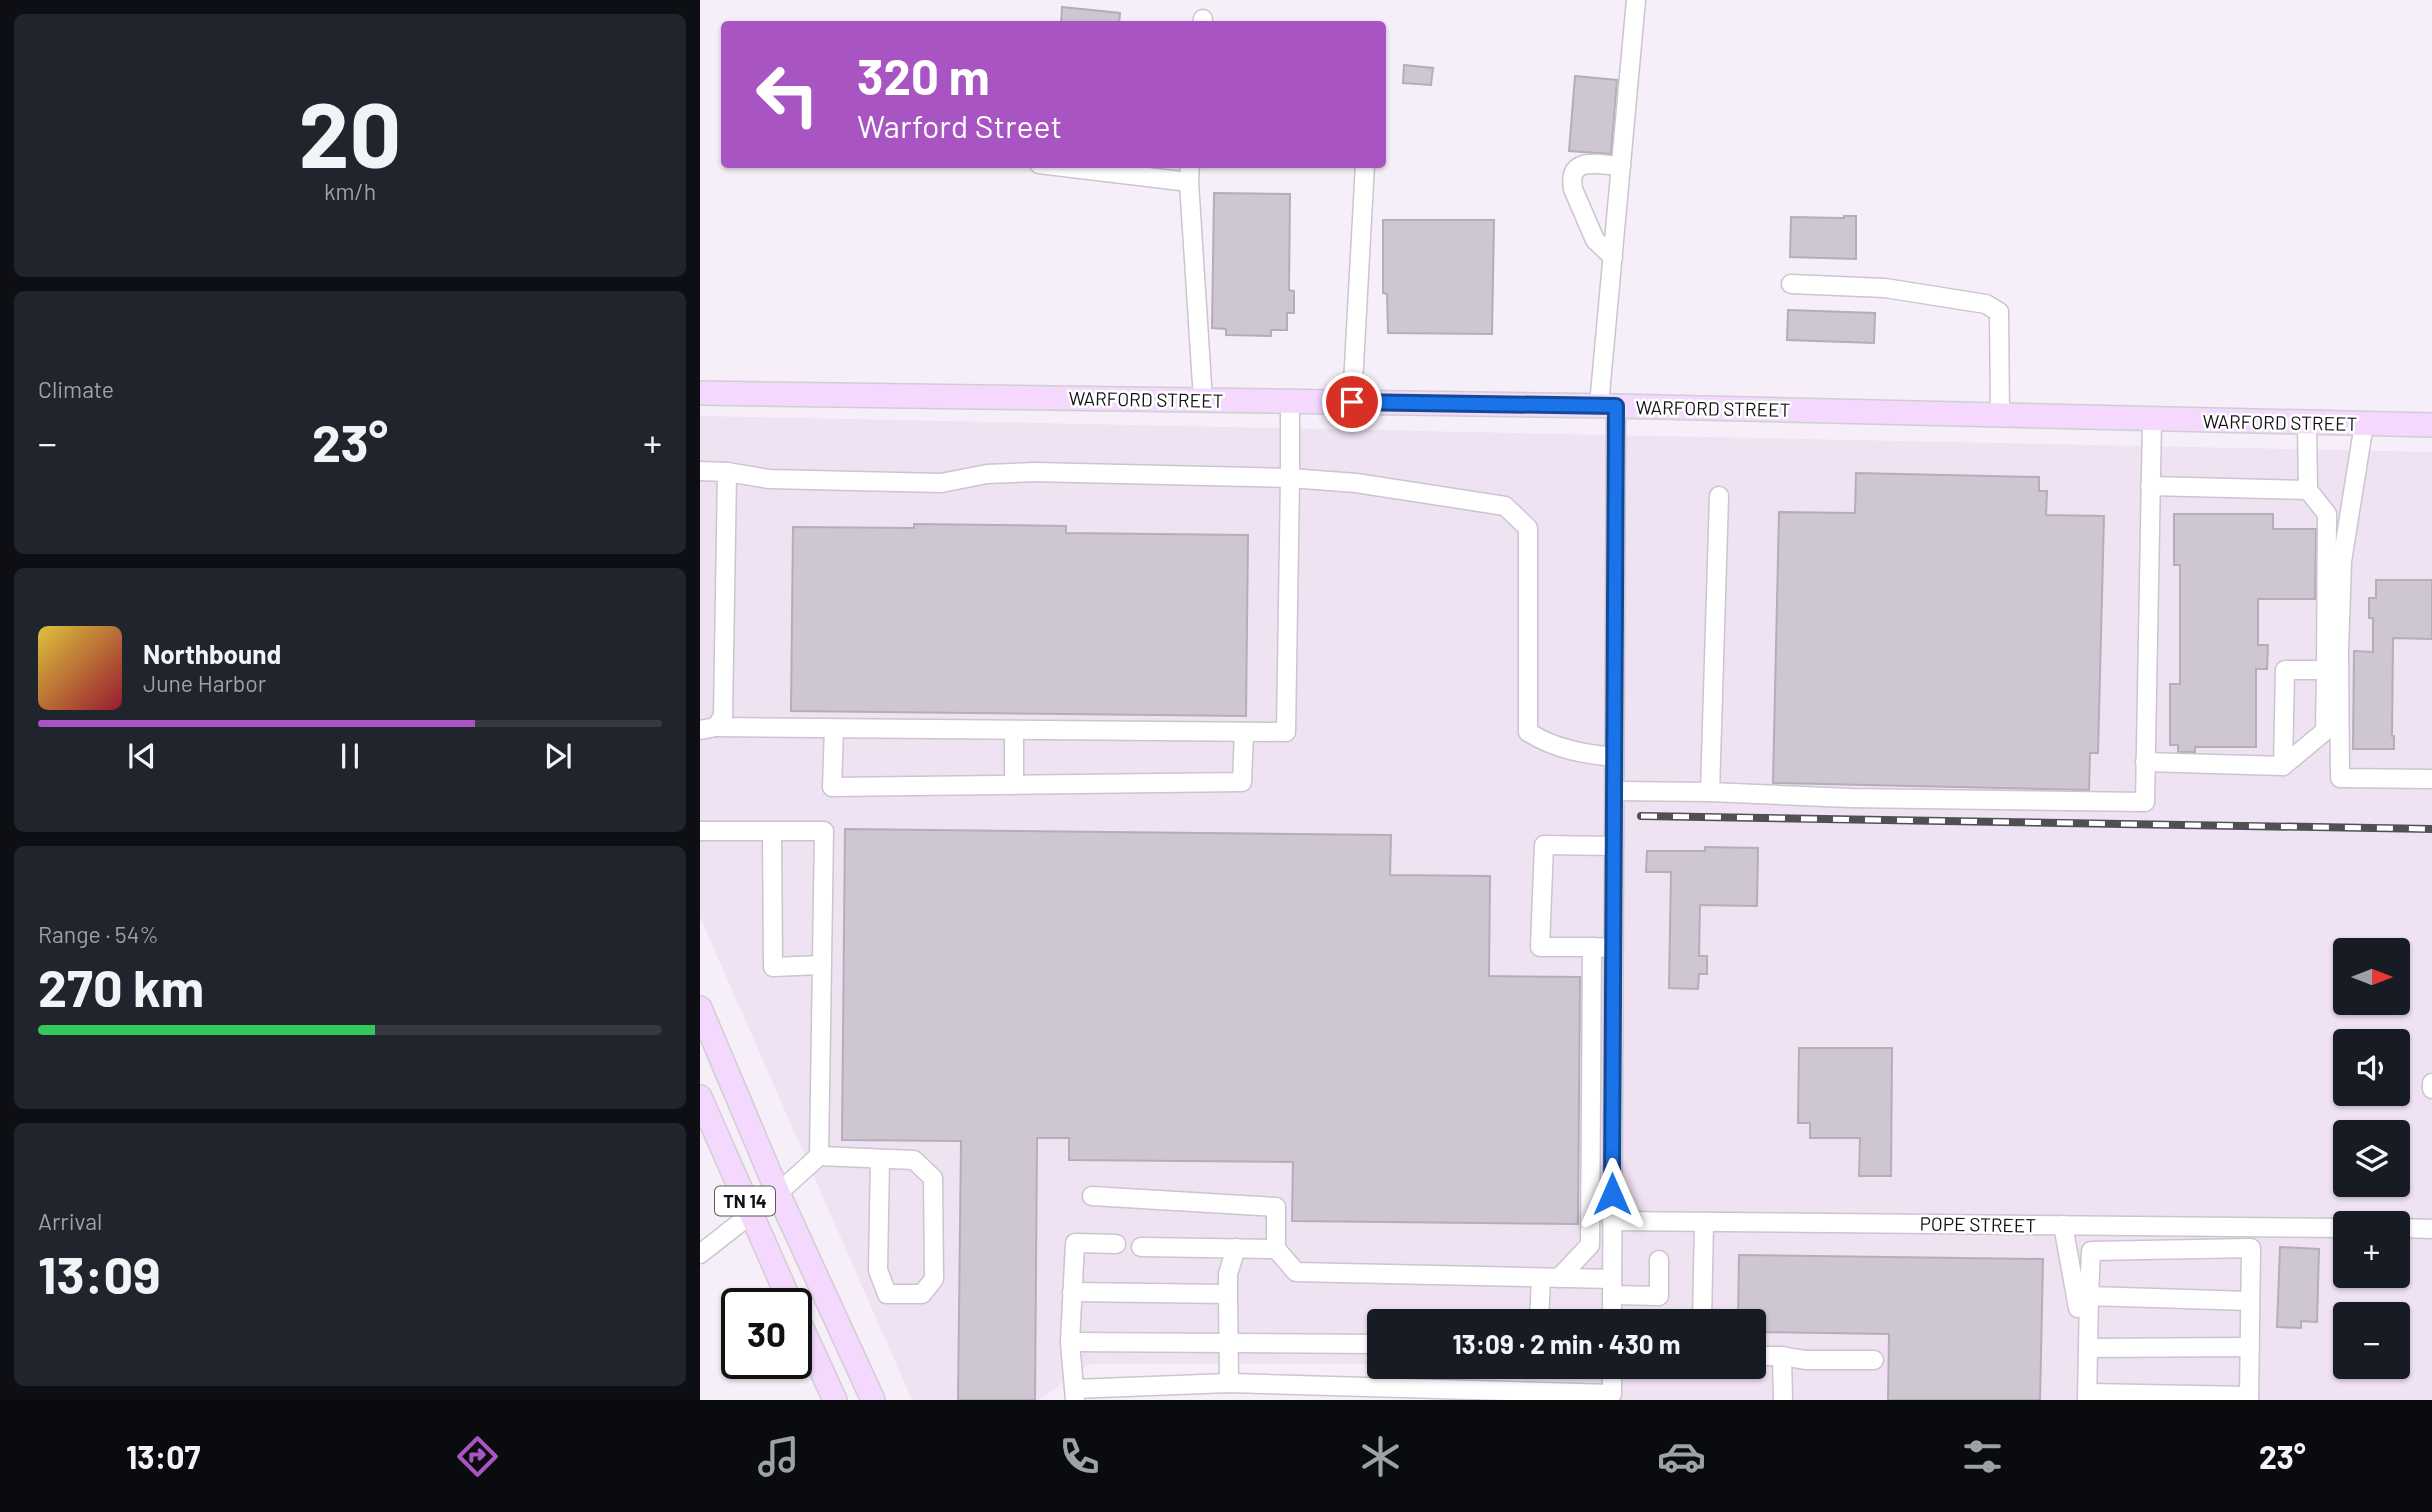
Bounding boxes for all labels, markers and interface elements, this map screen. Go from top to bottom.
text: 320 m [857,46,990,105]
icon: left [742,49,833,140]
text: 20 [299,77,401,186]
text: Warford Street [857,106,1062,144]
text: km/h [324,177,376,205]
pin [1322,372,1382,432]
text: Climate [38,375,114,403]
icon: arrive [1333,383,1371,421]
street label: WARFORD STREET [1068,386,1224,412]
street label: WARFORD STREET [1635,395,1791,421]
street label: WARFORD STREET [2202,409,2358,435]
text: 23° [312,410,388,472]
text: − [38,419,57,465]
text: + [643,419,662,465]
text: Northbound [143,638,281,669]
text: June Harbor [143,669,266,697]
icon: previous [123,737,161,775]
icon: pause [331,737,369,775]
icon: next [539,737,577,775]
text: Range · 54% [38,920,159,948]
north arrow [2333,938,2410,1015]
map controls [2333,938,2410,1379]
text: 270 km [38,955,204,1017]
button: sound [2333,1029,2410,1106]
button: layers [2333,1120,2410,1197]
position arrow [1575,1157,1649,1231]
road number: TN 14 [715,1186,775,1216]
text: Arrival [38,1207,102,1235]
street label: POPE STREET [1920,1211,2036,1237]
button: + [2333,1211,2410,1288]
text: 13:09 [38,1242,161,1304]
speed limit sign: 30 [721,1288,812,1379]
button: − [2333,1302,2410,1379]
text: 13:09 · 2 min · 430 m [1452,1328,1681,1359]
icon: directions [453,1432,502,1481]
icon: music [754,1432,803,1481]
icon: phone [1055,1432,1104,1481]
icon: climate [1356,1432,1405,1481]
icon: car [1657,1432,1706,1481]
icon: filters [1958,1432,2007,1481]
text: 13:07 [126,1437,200,1475]
text: 23° [2259,1437,2306,1475]

